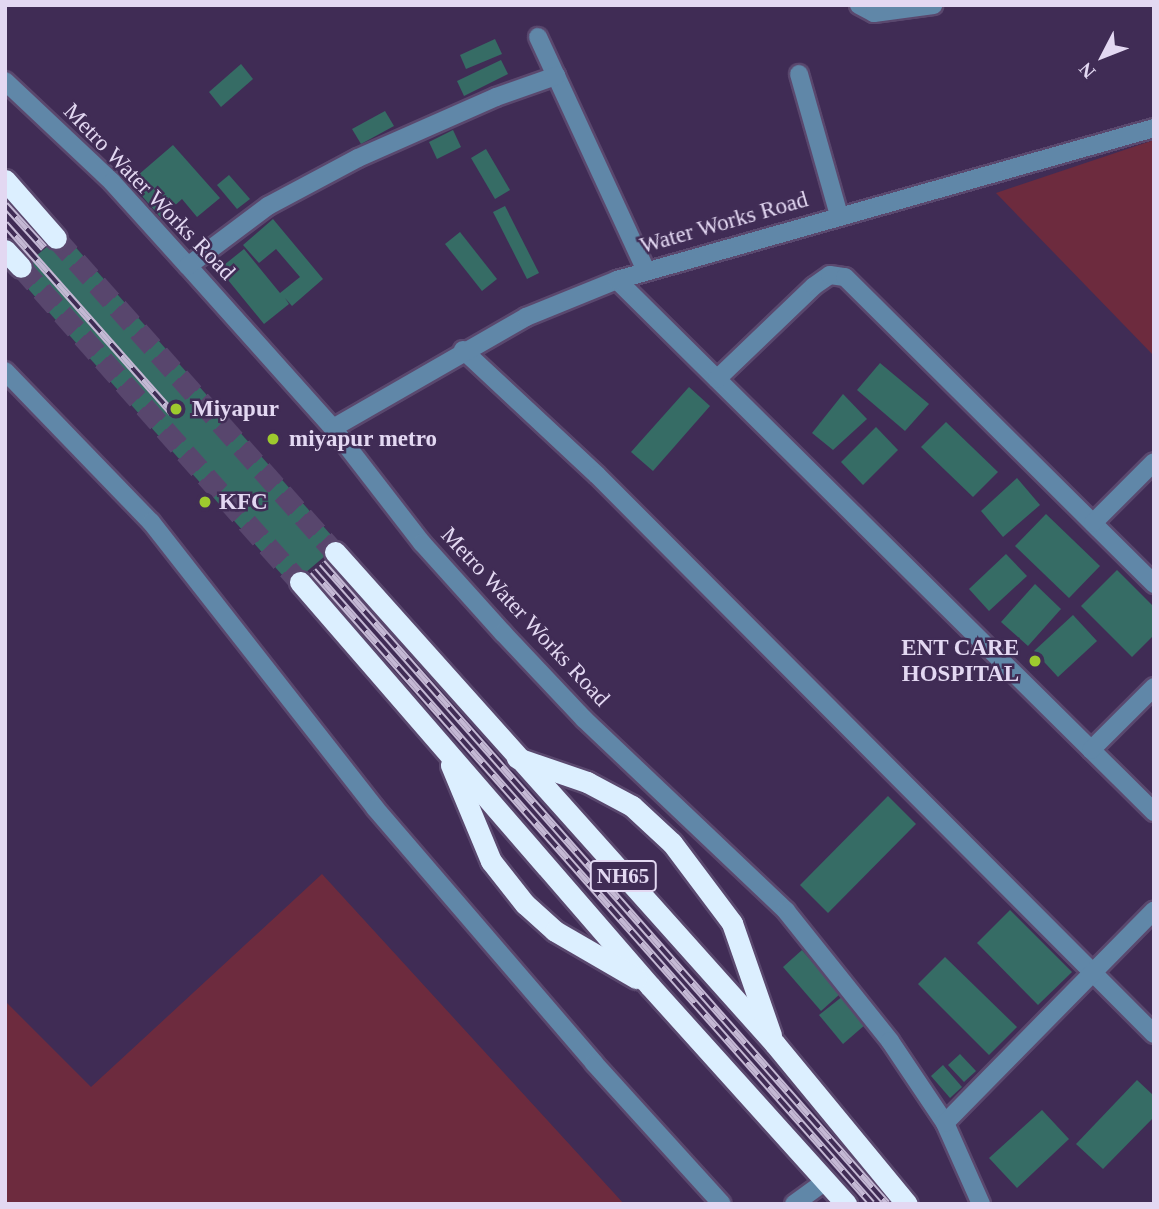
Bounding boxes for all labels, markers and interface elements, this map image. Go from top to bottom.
north arrow [1068,21,1138,91]
text: N [1075,58,1099,83]
street label: Metro Water Works Road [57,98,241,286]
street label: Water Works Road [637,186,811,260]
place label: Miyapur [192,395,279,423]
marker: Miyapur [166,399,186,419]
place label: miyapur metro [289,425,437,453]
marker: miyapur metro [263,429,283,449]
place label: KFC [219,488,268,516]
marker: KFC [197,494,213,510]
street label: Metro Water Works Road [434,521,616,713]
place label: ENT CARE HOSPITAL [901,634,1019,688]
marker: ENT CARE HOSPITAL [1025,651,1045,671]
road number: NH65 [590,858,656,894]

